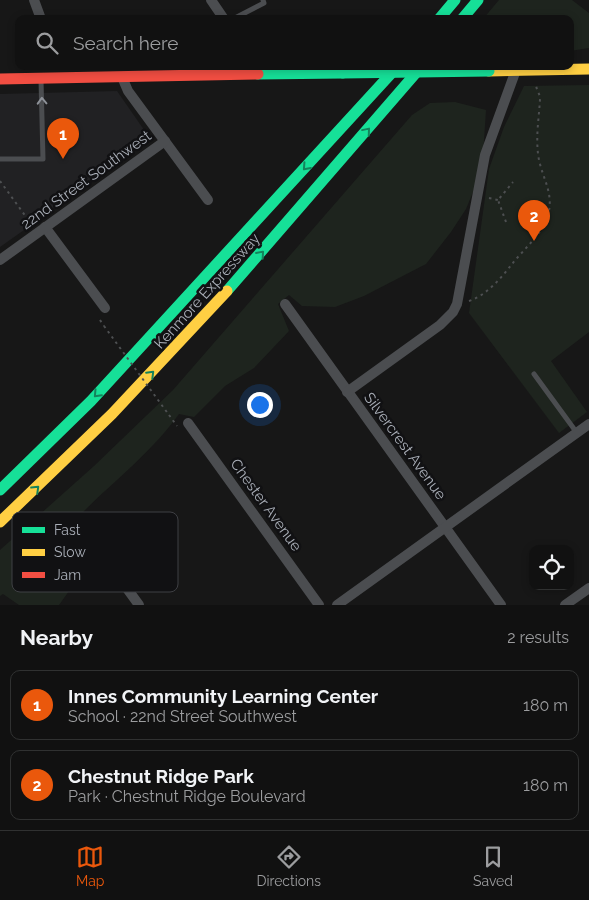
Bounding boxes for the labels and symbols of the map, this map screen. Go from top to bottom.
one-way arrow [36,97,47,105]
pin: 1 [47,118,79,159]
street label: 22nd Street Southwest [17,127,155,233]
one-way arrow [361,128,369,137]
one-way arrow [303,161,312,170]
pin: 2 [518,200,550,241]
street label: Kenmore Expressway [150,230,264,352]
one-way arrow [255,251,264,260]
one-way arrow [145,371,154,380]
one-way arrow [94,389,103,398]
street label: Silvercrest Avenue [360,389,450,503]
your location [247,392,273,418]
street label: Chester Avenue [226,455,306,555]
one-way arrow [30,486,39,495]
legend [12,512,178,592]
text: Fast [54,522,81,538]
text: Slow [54,544,86,560]
text: Jam [54,567,81,583]

